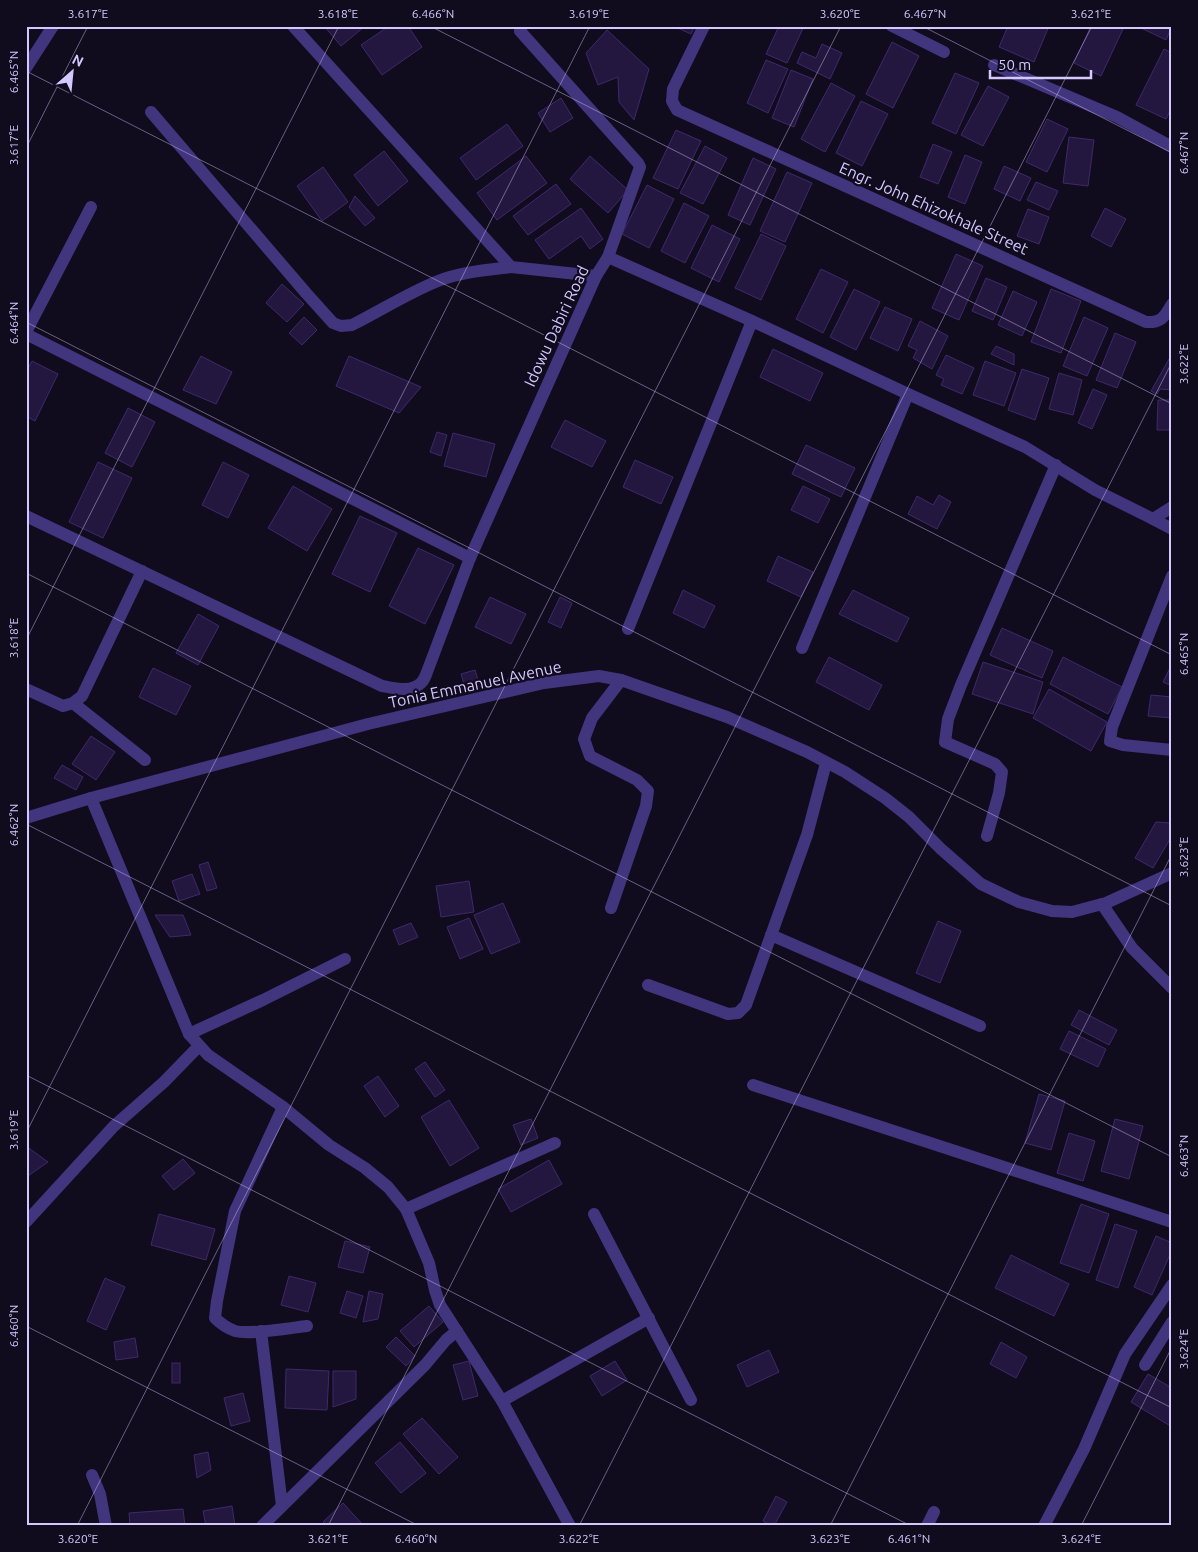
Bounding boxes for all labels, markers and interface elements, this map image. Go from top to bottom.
text: 3.617°E [68,7,109,20]
text: 3.618°E [318,7,359,20]
text: 6.466°N [412,7,454,20]
text: 3.619°E [569,7,610,20]
text: 3.620°E [820,7,861,20]
text: 6.467°N [904,7,946,20]
text: 3.621°E [1071,7,1112,20]
north arrow [48,48,98,98]
scale bar [990,48,1092,80]
text: 6.465°N [7,51,20,93]
text: N [70,51,86,70]
text: 50 m [998,56,1031,73]
text: 3.617°E [7,124,20,165]
text: 6.467°N [1177,132,1190,174]
street label: Engr. John Ehizokhale Street [837,158,1032,258]
street label: Idowu Dabiri Road [520,263,592,389]
text: 6.464°N [7,302,20,344]
text: 3.622°E [1177,343,1190,384]
text: 3.618°E [7,617,20,658]
text: 6.465°N [1177,633,1190,675]
street label: Tonia Emmanuel Avenue [387,657,563,711]
text: 6.462°N [7,804,20,846]
text: 3.623°E [1177,836,1190,877]
text: 3.619°E [7,1109,20,1150]
text: 6.463°N [1177,1135,1190,1177]
text: 6.460°N [7,1305,20,1347]
text: 3.624°E [1177,1328,1190,1369]
text: 3.620°E [58,1532,99,1545]
text: 3.621°E [308,1532,349,1545]
text: 6.460°N [395,1532,437,1545]
text: 3.622°E [559,1532,600,1545]
text: 3.623°E [810,1532,851,1545]
text: 6.461°N [888,1532,930,1545]
text: 3.624°E [1061,1532,1102,1545]

